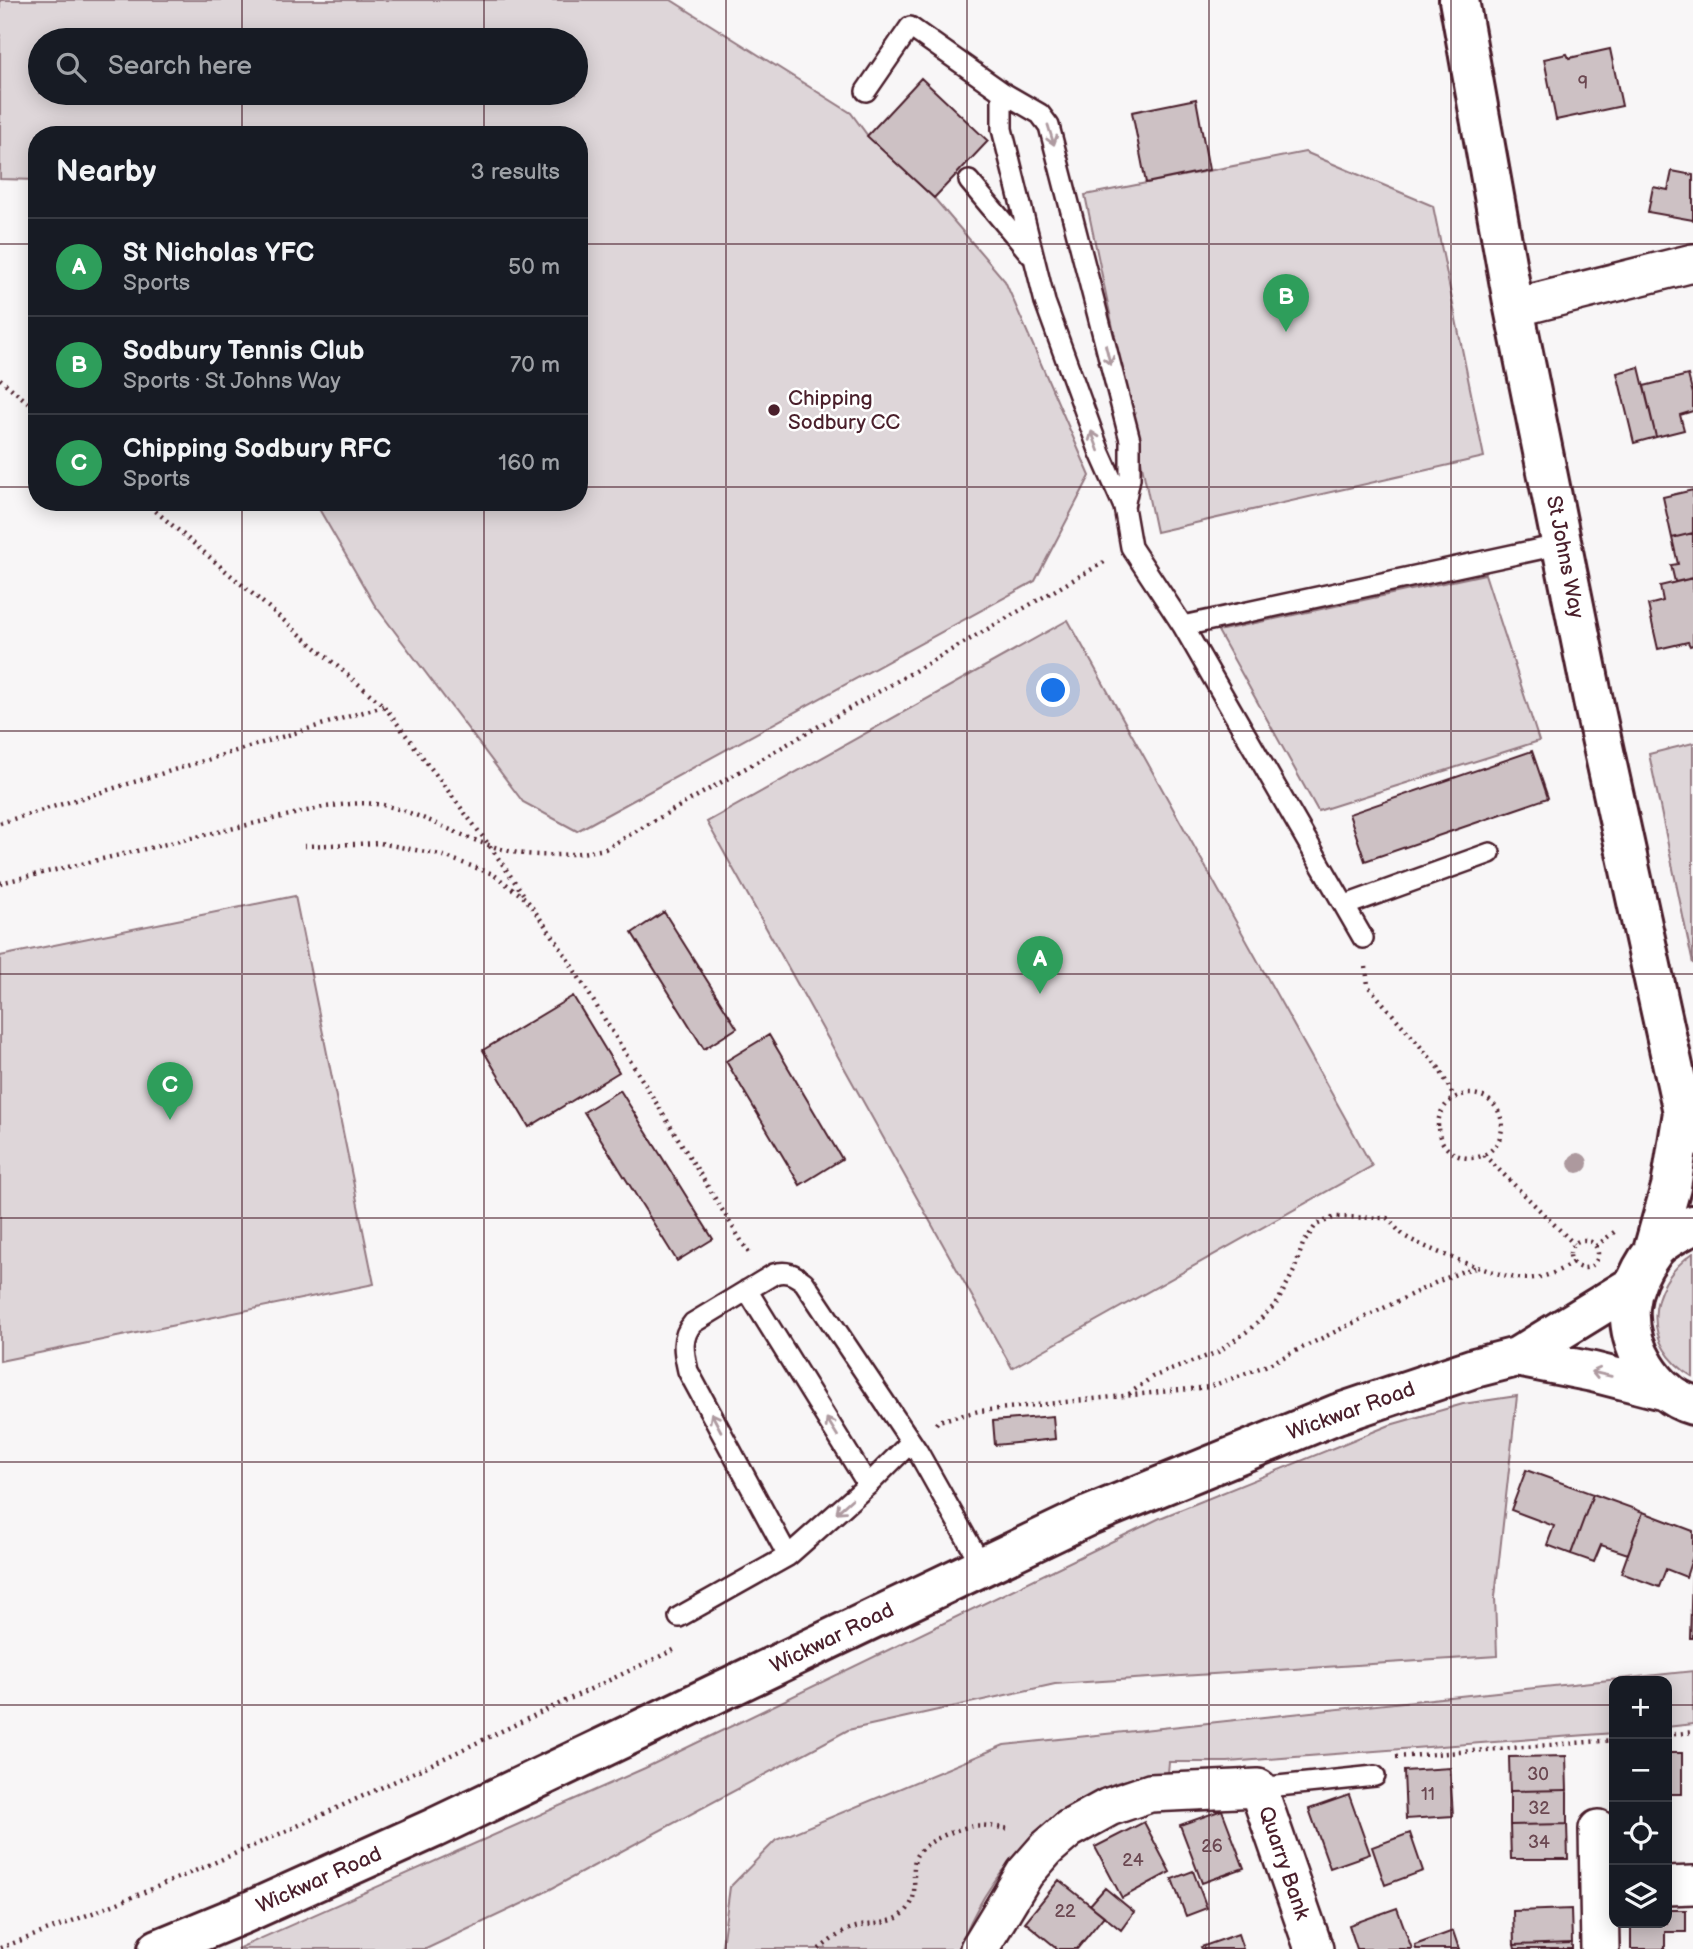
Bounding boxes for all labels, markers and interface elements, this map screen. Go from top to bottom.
search box [28,28,588,105]
icon: search [52,48,90,86]
text: Search here [108,51,252,82]
house number: 9 [1578,73,1588,94]
one-way arrow [1045,124,1058,146]
text: Nearby [56,154,156,190]
text: 3 results [471,158,560,186]
text: St Nicholas YFC [123,238,314,269]
text: A [72,253,86,281]
text: 50 m [508,253,560,281]
text: Sports [123,269,190,297]
pin: B [1263,274,1309,332]
text: Sodbury Tennis Club [123,336,365,367]
one-way arrow [1102,343,1115,366]
text: B [71,351,87,379]
text: 70 m [510,351,560,379]
text: Sports · St Johns Way [123,367,341,395]
place label: Chipping Sodbury CC [788,386,900,435]
marker: Chipping Sodbury CC [766,402,782,418]
one-way arrow [1088,431,1101,453]
text: Chipping Sodbury RFC [123,434,391,465]
text: C [71,449,87,477]
text: 160 m [498,449,560,477]
text: Sports [123,465,190,493]
street label: St Johns Way [1541,494,1589,621]
your location [1036,673,1070,707]
pin: A [1017,936,1063,994]
pin: C [147,1062,193,1120]
one-way arrow [1590,1367,1613,1381]
street label: Wickwar Road [1284,1376,1418,1446]
one-way arrow [709,1413,723,1433]
one-way arrow [824,1418,838,1438]
one-way arrow [836,1498,853,1515]
street label: Wickwar Road [766,1597,898,1679]
map controls [1609,1676,1672,1928]
button: + [1609,1676,1672,1739]
button: − [1609,1739,1672,1802]
house number: 30 [1527,1764,1549,1785]
house number: 11 [1421,1784,1435,1805]
house number: 32 [1528,1798,1550,1819]
button: locate [1609,1802,1672,1865]
street label: Quarry Bank [1253,1803,1315,1924]
house number: 34 [1528,1832,1550,1853]
house number: 26 [1201,1836,1223,1857]
street label: Wickwar Road [253,1841,385,1919]
house number: 24 [1122,1850,1144,1871]
button: layers [1609,1865,1672,1928]
house number: 22 [1054,1901,1076,1922]

